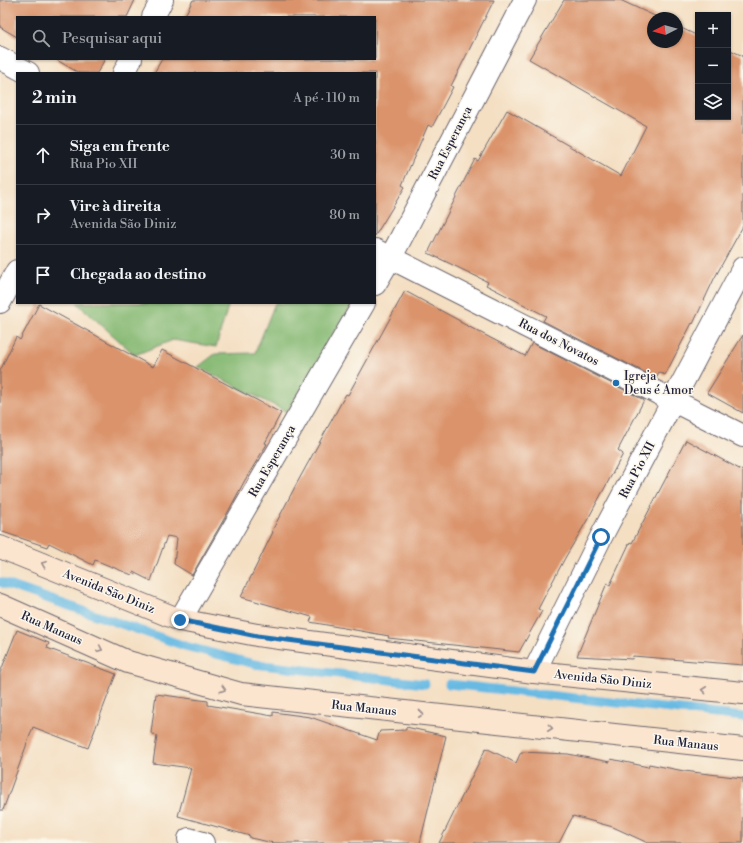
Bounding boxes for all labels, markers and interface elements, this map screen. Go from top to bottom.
north arrow [647,12,683,48]
map controls [695,12,731,120]
button: + [695,12,731,48]
search box [16,16,376,60]
icon: search [30,27,52,49]
text: Pesquisar aqui [62,29,162,48]
button: − [695,48,731,84]
button: layers [695,84,731,120]
text: 2 min [32,87,77,109]
text: A pé · 110 m [293,90,360,106]
street label: Rua Esperança [425,103,476,183]
text: Siga em frente [70,137,170,156]
icon: ahead [32,144,54,166]
text: 30 m [330,147,360,163]
text: Rua Pio XII [70,156,137,172]
text: Vire à direita [70,197,161,216]
icon: right [32,204,54,226]
text: 80 m [329,207,360,223]
text: Avenida São Diniz [70,216,177,232]
icon: arrive [32,264,54,286]
text: Chegada ao destino [70,265,206,284]
street label: Rua dos Novatos [516,316,602,369]
place label: Igreja Deus é Amor [624,369,693,398]
marker: Igreja Deus é Amor [611,378,621,388]
street label: Rua Esperança [246,422,300,500]
street label: Rua Pio XII [616,439,659,501]
route start [592,528,610,546]
one-way arrow [40,561,47,569]
street label: Avenida São Diniz [59,566,157,617]
street label: Rua Manaus [19,608,85,649]
route end [171,611,189,629]
one-way arrow [95,644,103,652]
street label: Avenida São Diniz [552,667,653,692]
one-way arrow [219,684,226,693]
one-way arrow [701,685,707,694]
street label: Rua Manaus [330,698,397,719]
one-way arrow [418,709,424,718]
one-way arrow [547,723,553,732]
street label: Rua Manaus [652,733,719,754]

